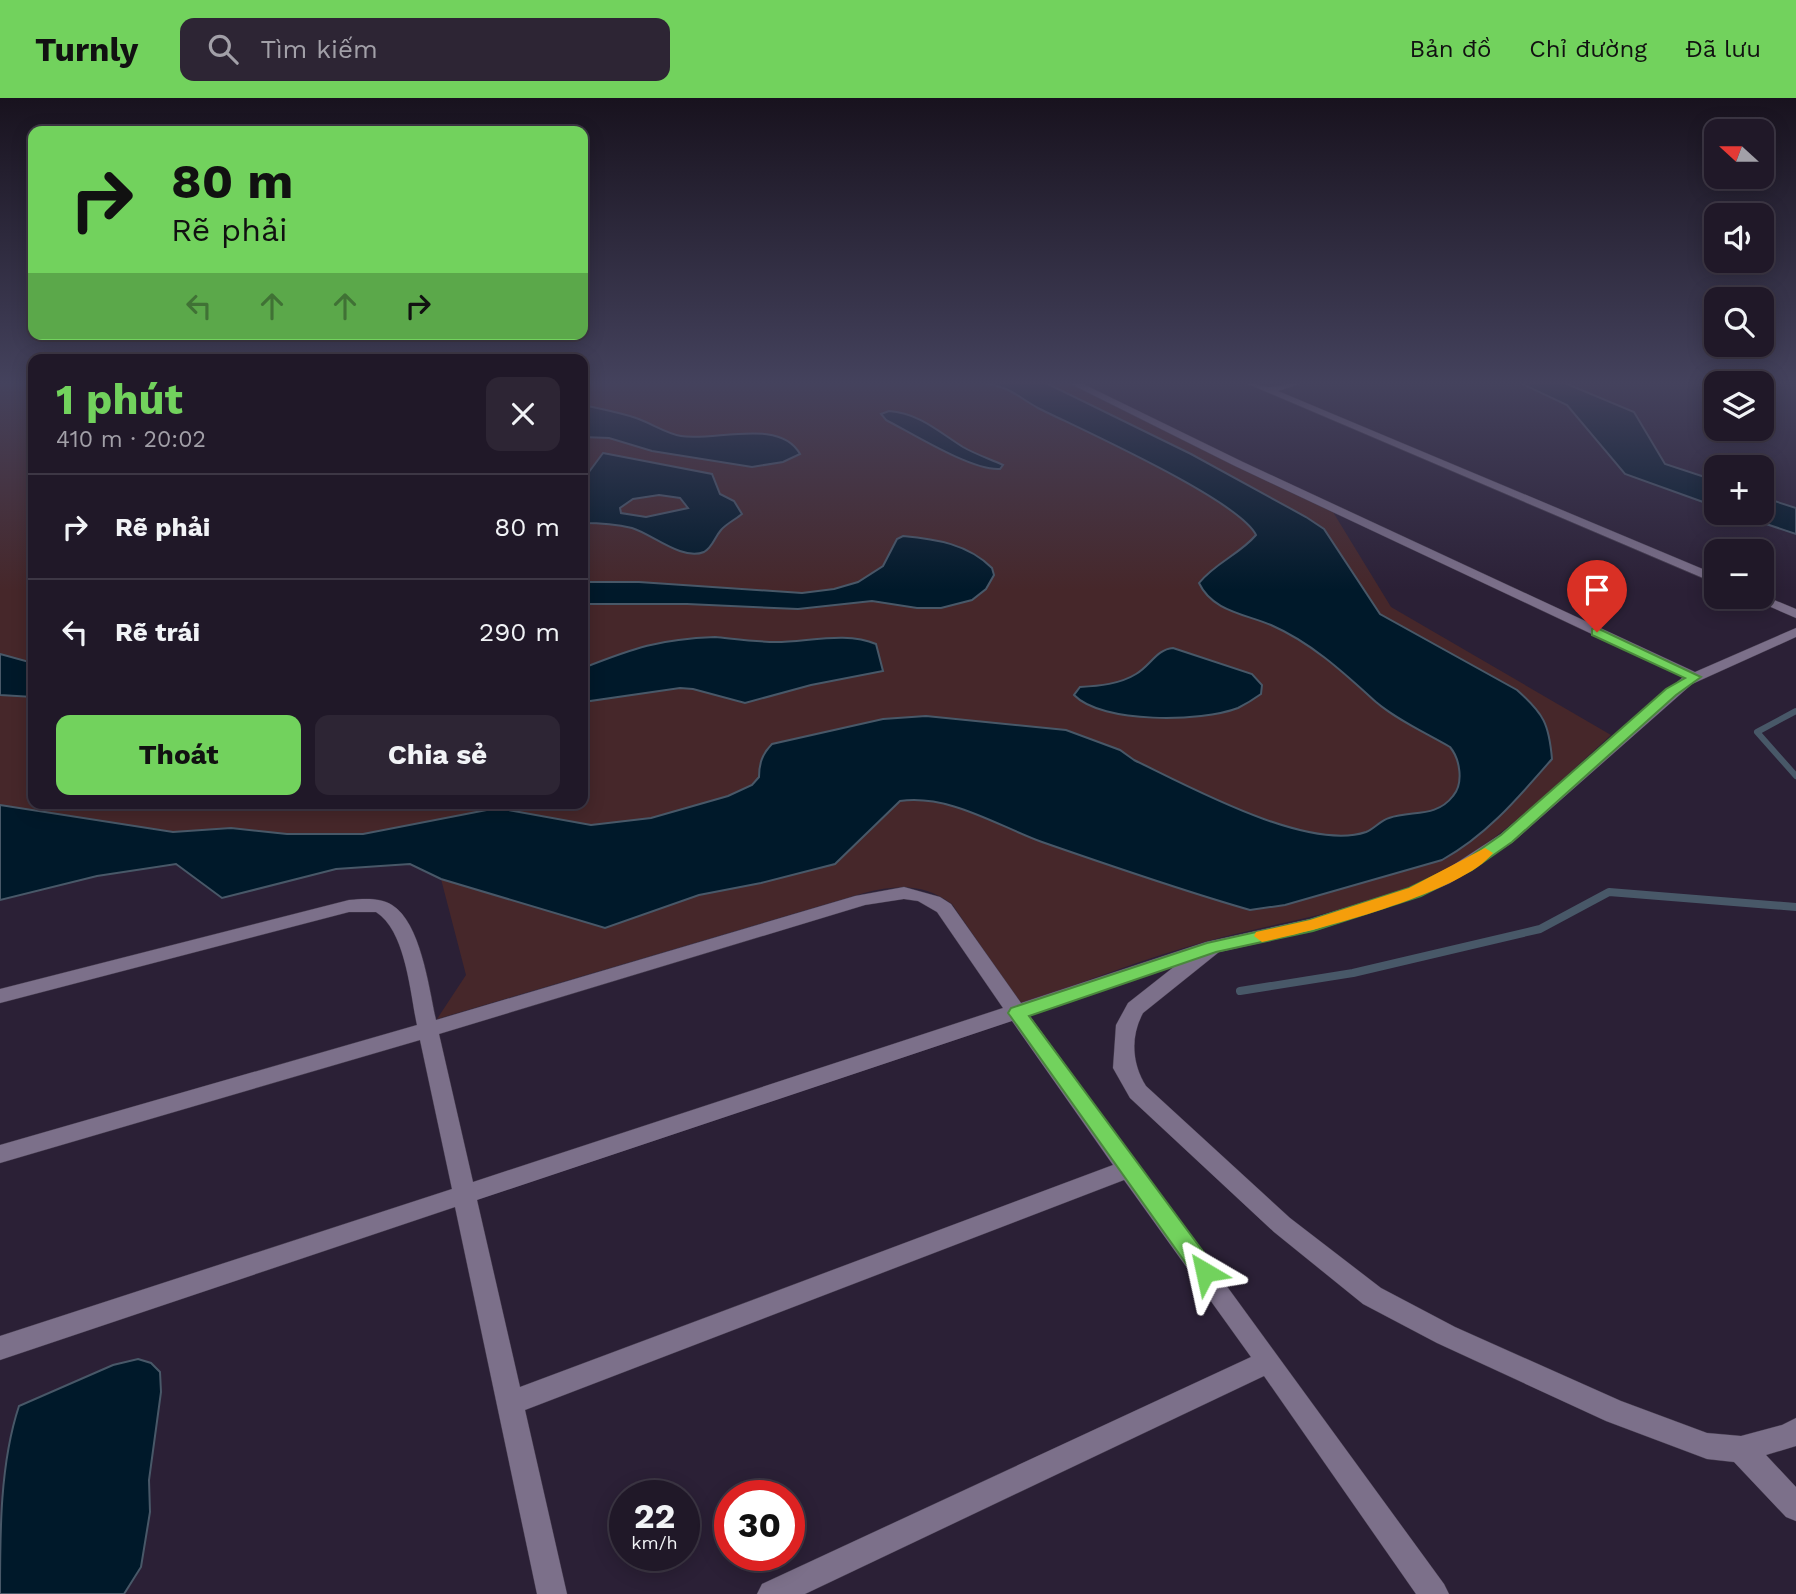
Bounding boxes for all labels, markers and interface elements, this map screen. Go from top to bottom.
search box [180,18,670,81]
text: Turnly [35,30,138,69]
icon: search [204,30,242,68]
text: Tìm kiếm [260,34,378,64]
text: Bản đồ [1410,35,1491,63]
text: Chỉ đường [1529,35,1647,63]
text: Đã lưu [1685,35,1761,63]
north arrow [1704,119,1774,189]
map controls [1704,119,1774,609]
text: 80 m [171,152,293,210]
icon: right [56,154,147,245]
button: sound [1704,203,1774,273]
text: Rẽ phải [171,211,288,249]
icon: left [180,287,218,325]
icon: ahead [253,287,291,325]
icon: ahead [326,287,364,325]
icon: right [399,287,437,325]
button: search [1704,287,1774,357]
button: layers [1704,371,1774,441]
text: 1 phút [56,375,183,424]
button: close [486,377,560,451]
text: 410 m · 20:02 [56,426,206,453]
button: + [1704,455,1774,525]
icon: right [56,508,94,546]
text: Rẽ phải [115,512,210,542]
text: 80 m [494,512,560,542]
button: − [1704,539,1774,609]
pin [1567,560,1627,632]
icon: arrive [1578,571,1616,609]
icon: left [56,613,94,651]
text: Rẽ trái [115,617,200,647]
text: 290 m [479,617,560,647]
button: Thoát [56,715,301,795]
button: Chia sẻ [315,715,560,795]
position arrow [1168,1235,1242,1309]
speed limit sign: 30 [714,1480,805,1571]
text: 22 [634,1495,675,1537]
text: km/h [631,1532,678,1553]

